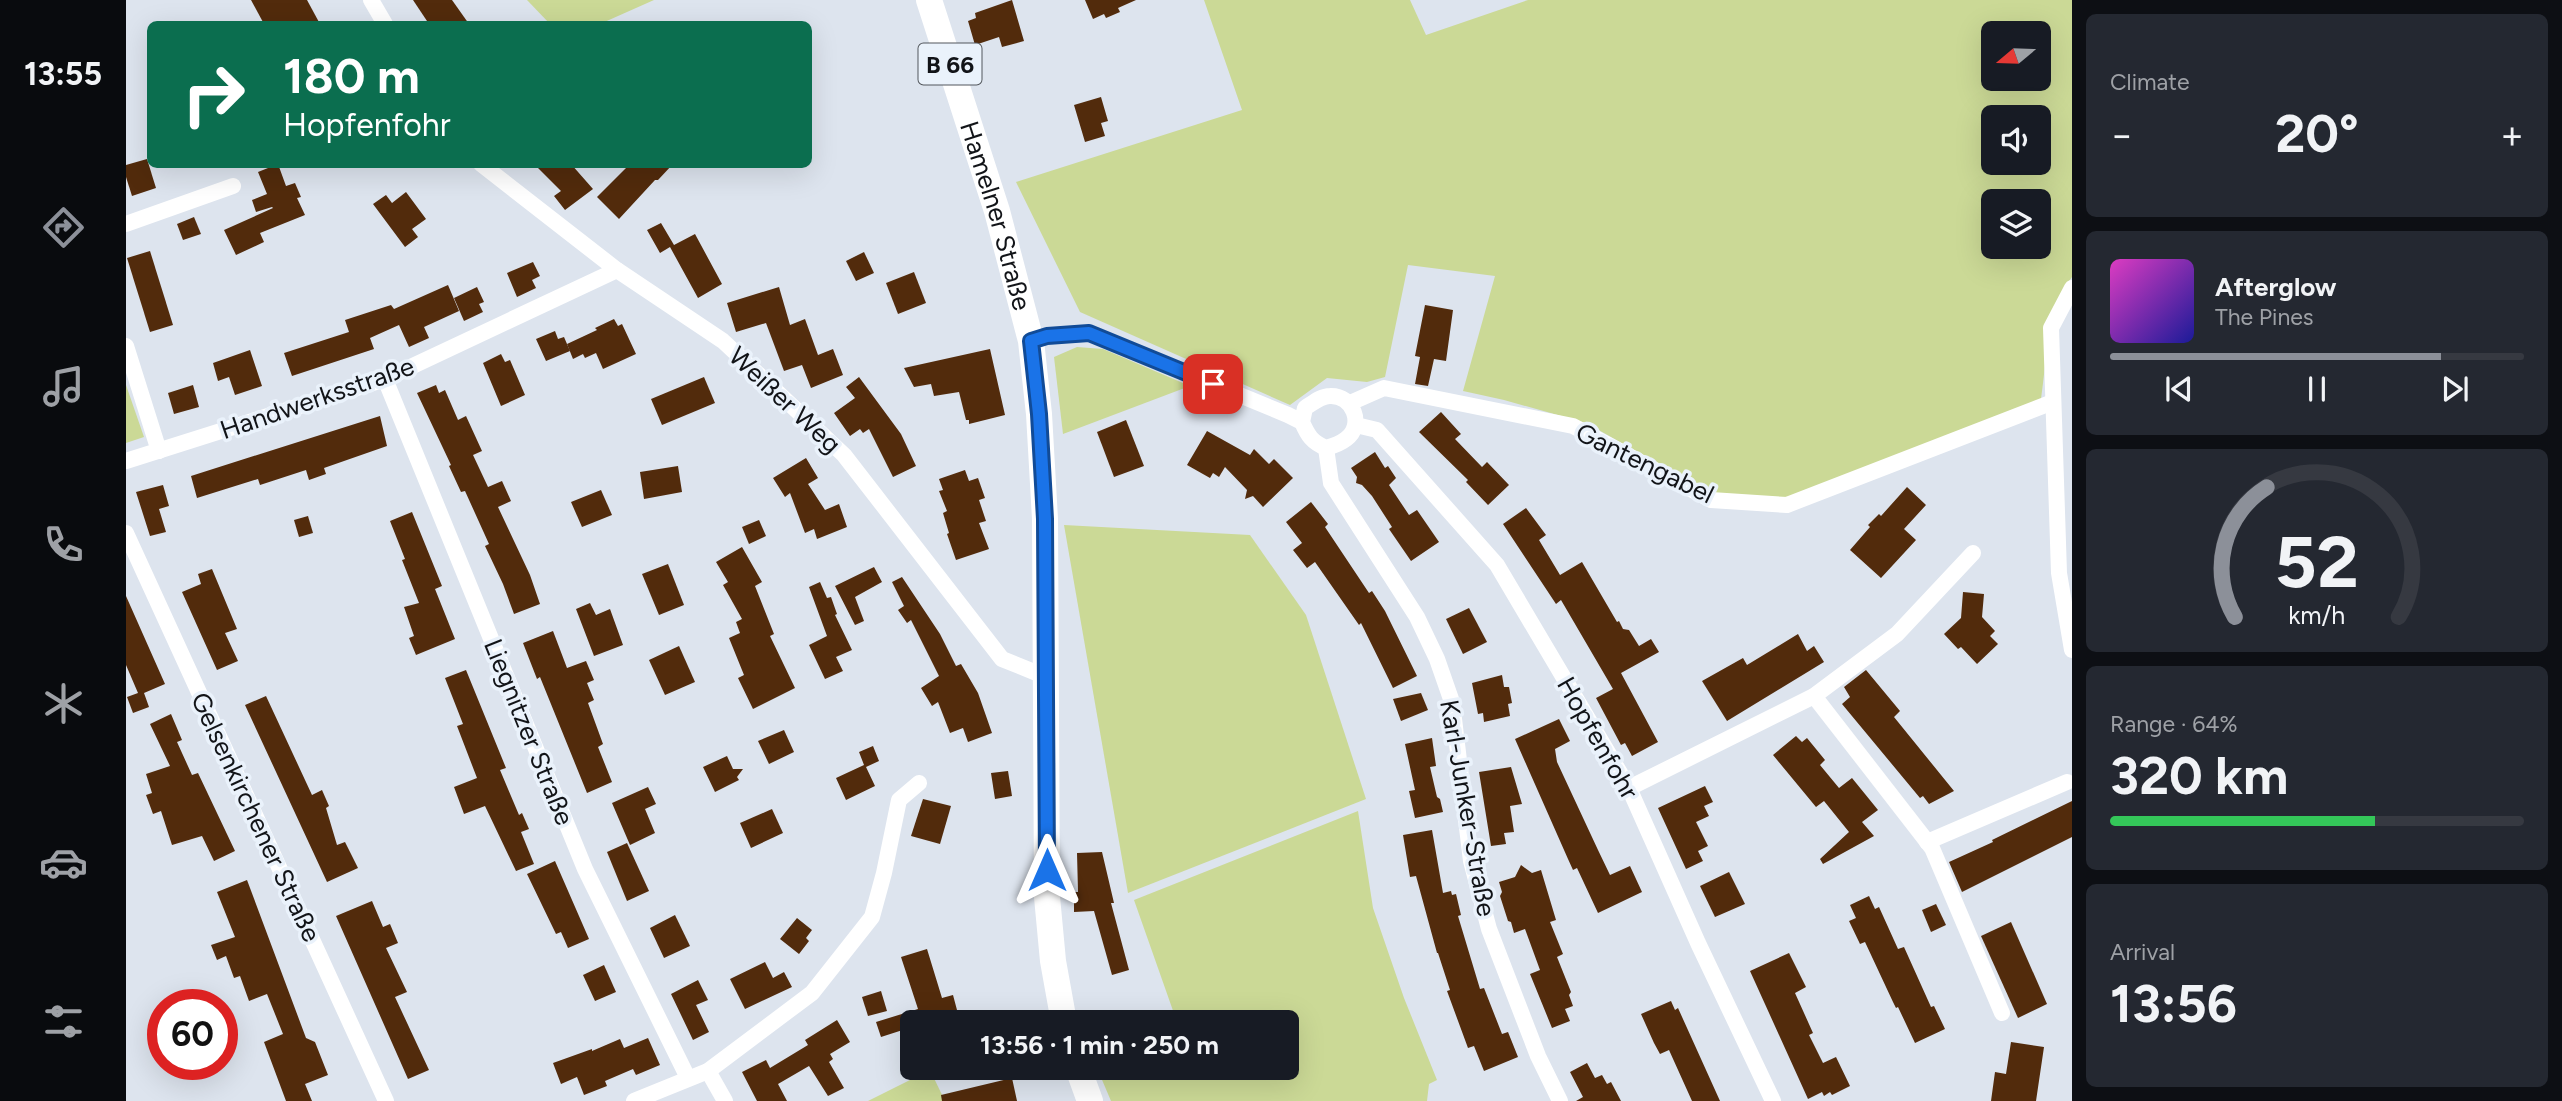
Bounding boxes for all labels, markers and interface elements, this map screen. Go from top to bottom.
north arrow [1981,21,2051,91]
map controls [1981,21,2051,259]
road number: B 66 [918,43,982,84]
text: 180 m [283,46,420,105]
icon: right [168,49,259,140]
text: 13:55 [24,55,102,93]
text: Climate [2110,68,2189,96]
text: 20° [2275,103,2359,165]
button: sound [1981,105,2051,175]
text: Hopfenfohr [283,106,450,144]
text: − [2110,112,2134,158]
text: + [2500,112,2524,158]
street label: Hamelner Straße [953,117,1038,314]
button: layers [1981,189,2051,259]
icon: directions [39,203,88,252]
text: Afterglow [2215,271,2337,303]
text: The Pines [2215,303,2314,331]
street label: Weißer Weg [722,340,848,460]
street label: Handwerksstraße [216,350,418,446]
pin [1183,354,1243,414]
icon: music [39,362,88,411]
icon: arrive [1194,365,1232,403]
icon: previous [2160,370,2198,408]
icon: pause [2298,370,2336,408]
icon: next [2436,370,2474,408]
street label: Gantengabel [1571,416,1719,510]
text: 52 [2275,518,2359,605]
icon: phone [39,520,88,569]
text: km/h [2288,599,2346,629]
street label: Liegnitzer Straße [477,634,581,830]
street label: Hopfenfohr [1550,671,1646,805]
icon: climate [39,679,88,728]
street label: Gelsenkirchener Straße [184,687,328,947]
street label: Karl-Junker-Straße [1433,697,1503,919]
text: Range · 64% [2110,710,2238,738]
text: 320 km [2110,745,2288,807]
position arrow [1010,833,1084,907]
icon: car [39,838,88,887]
text: Arrival [2110,938,2175,966]
text: 13:56 [2110,973,2237,1035]
speed limit sign: 60 [147,989,238,1080]
icon: filters [39,997,88,1046]
text: 13:56 · 1 min · 250 m [980,1029,1219,1061]

